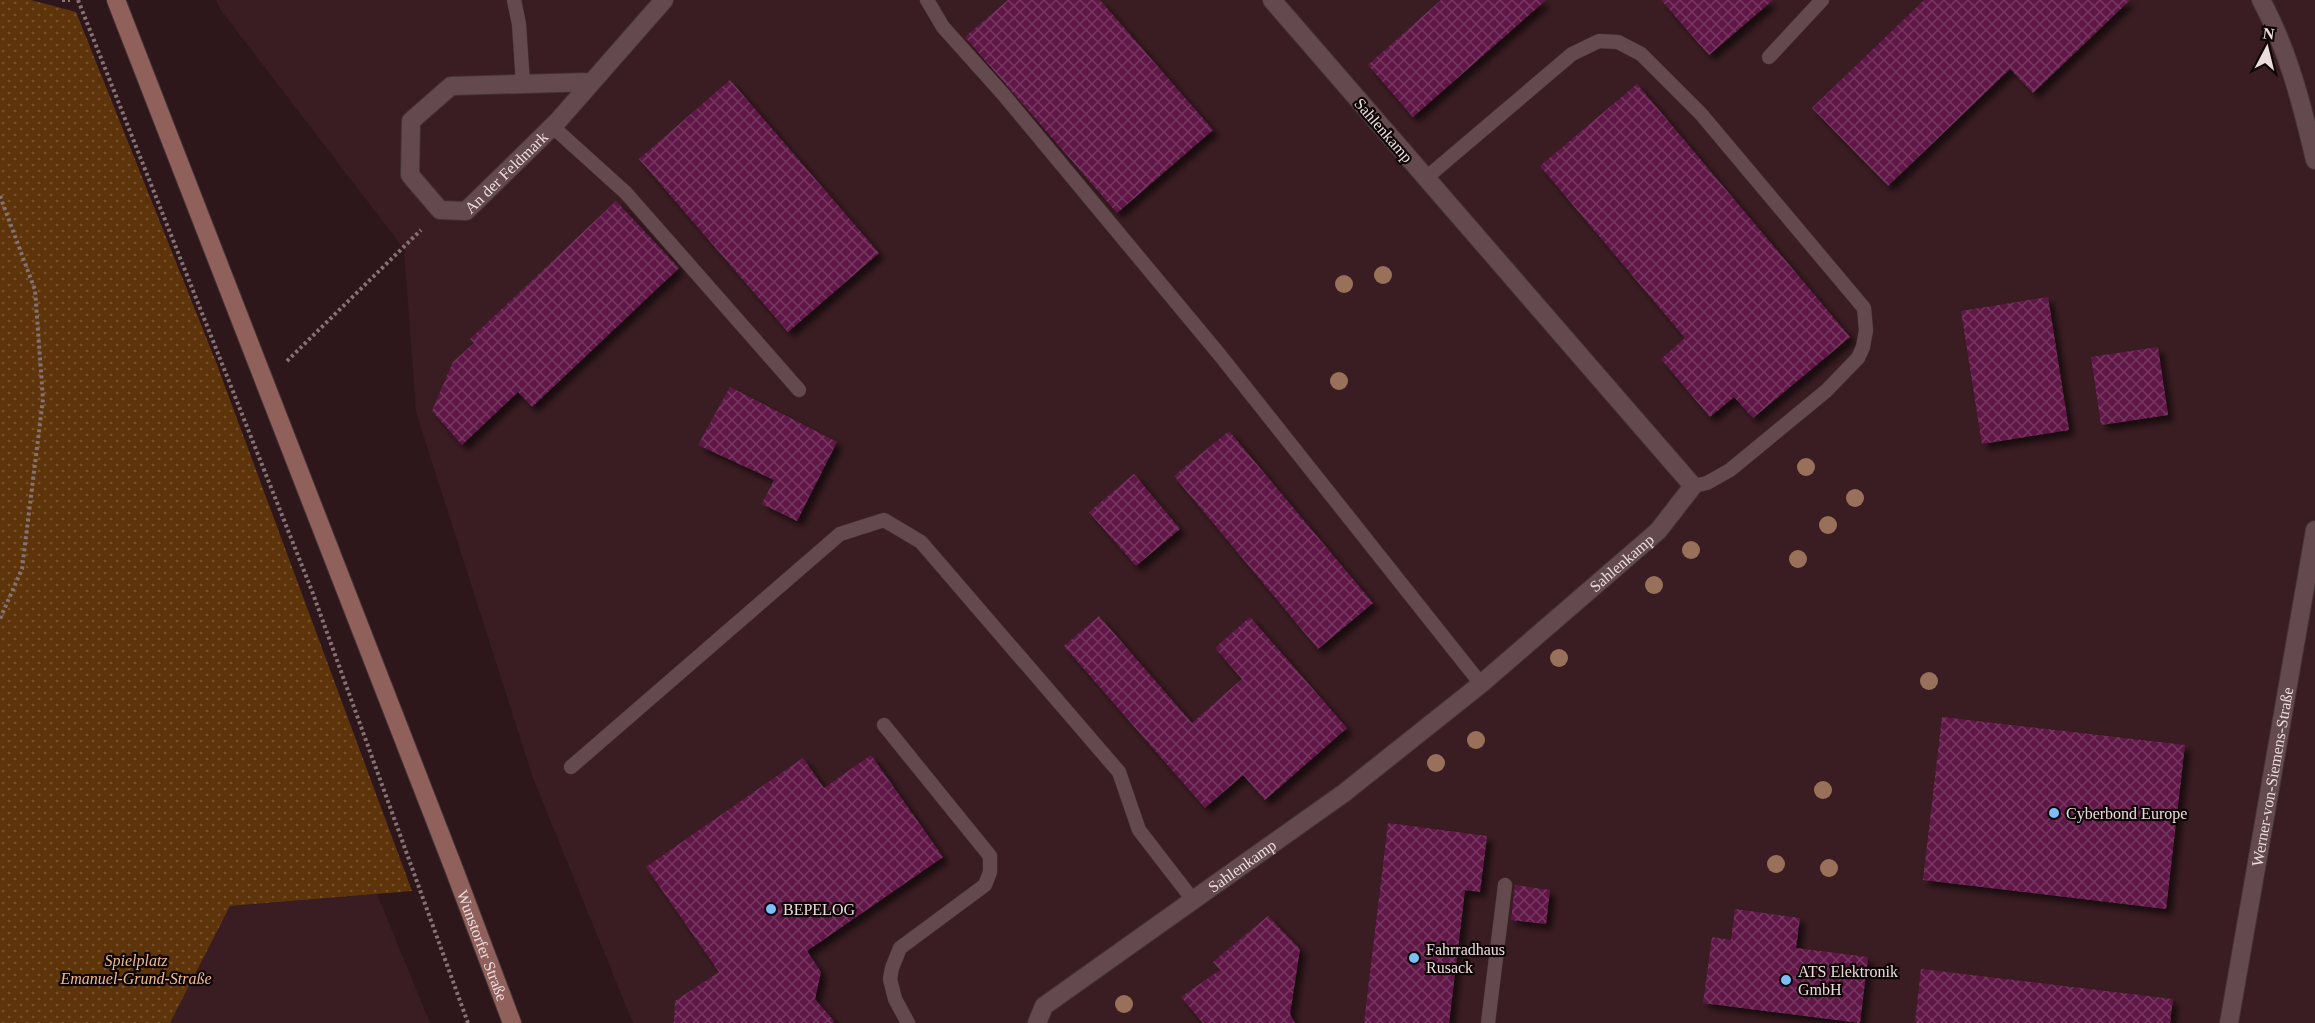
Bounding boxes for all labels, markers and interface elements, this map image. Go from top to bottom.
north arrow [2237,18,2297,78]
text: N [2262,24,2276,43]
street label: Sahlenkamp [1351,95,1416,166]
street label: An der Feldmark [461,128,551,217]
street label: Sahlenkamp [1586,531,1658,595]
street label: Werner-von-Siemens-Straße [2248,686,2296,868]
place label: Cyberbond Europe [2066,805,2187,823]
marker: Cyberbond Europe [2047,806,2061,820]
street label: Sahlenkamp [1205,836,1280,896]
street label: Wunstorfer Straße [454,888,511,1003]
place label: BEPELOG [783,901,855,918]
marker: BEPELOG [764,902,778,916]
place label: Fahrradhaus Rusack [1426,941,1505,976]
marker: Fahrradhaus Rusack [1407,951,1421,965]
park label: Spielplatz Emanuel-Grund-Straße [59,952,212,987]
place label: ATS Elektronik GmbH [1798,963,1898,998]
marker: ATS Elektronik GmbH [1779,973,1793,987]

